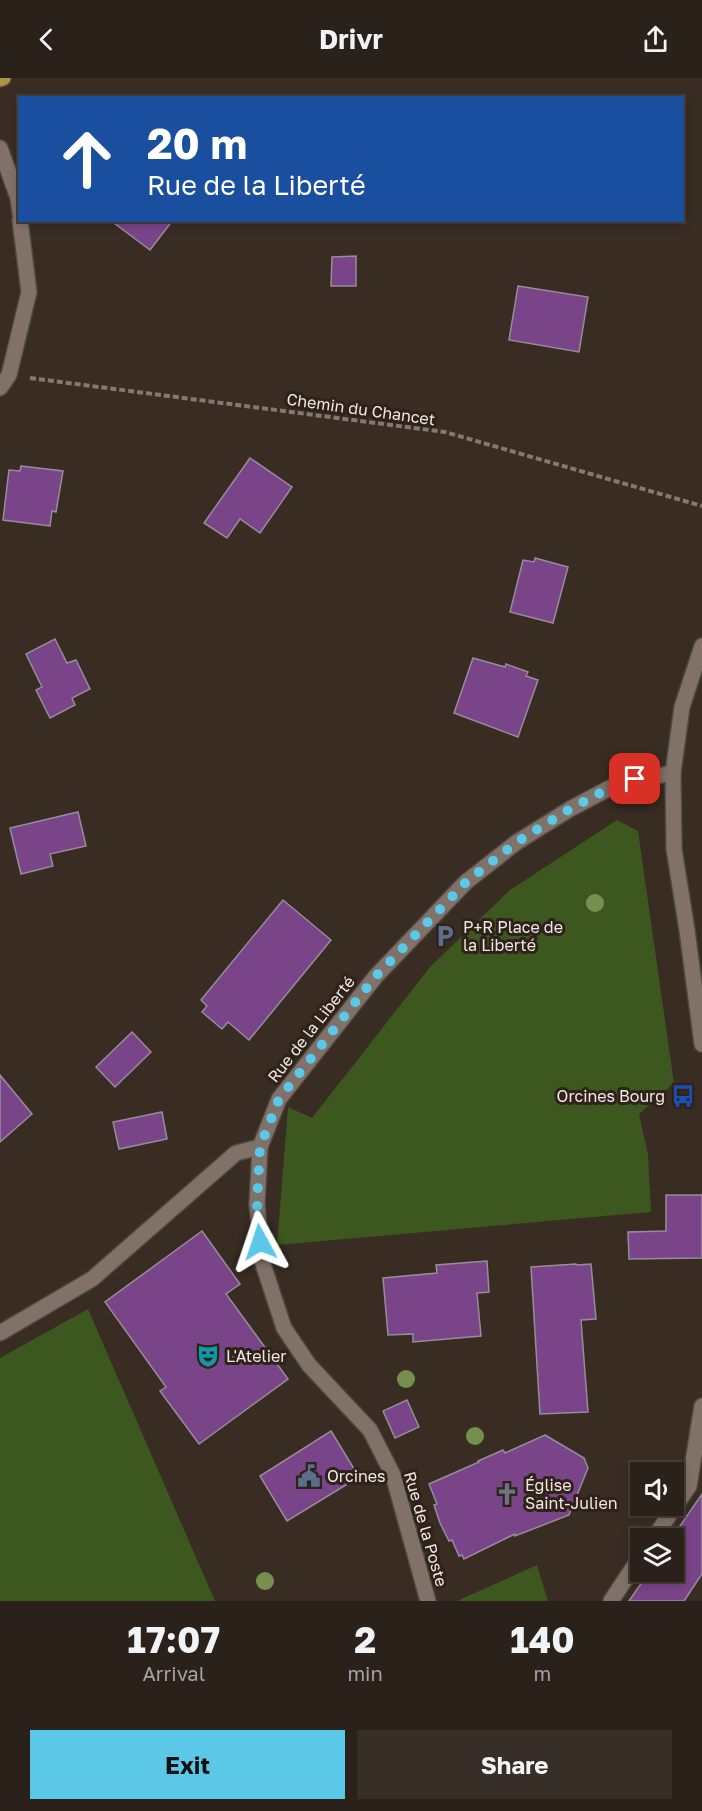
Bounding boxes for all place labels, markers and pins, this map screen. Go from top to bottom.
pin [609,753,660,804]
place label: P+R Place de la Liberté [463,917,563,955]
parking icon: P+R Place de la Liberté [432,923,458,949]
bus stop icon: Orcines Bourg [670,1083,696,1109]
place label: Orcines Bourg [557,1086,665,1106]
theatre icon: L'Atelier [195,1343,221,1369]
place label: L'Atelier [226,1346,286,1366]
public building icon: Orcines [296,1463,322,1489]
place label: Orcines [327,1466,386,1486]
place label: Église Saint-Julien [525,1475,618,1513]
church icon: Église Saint-Julien [494,1481,520,1507]

